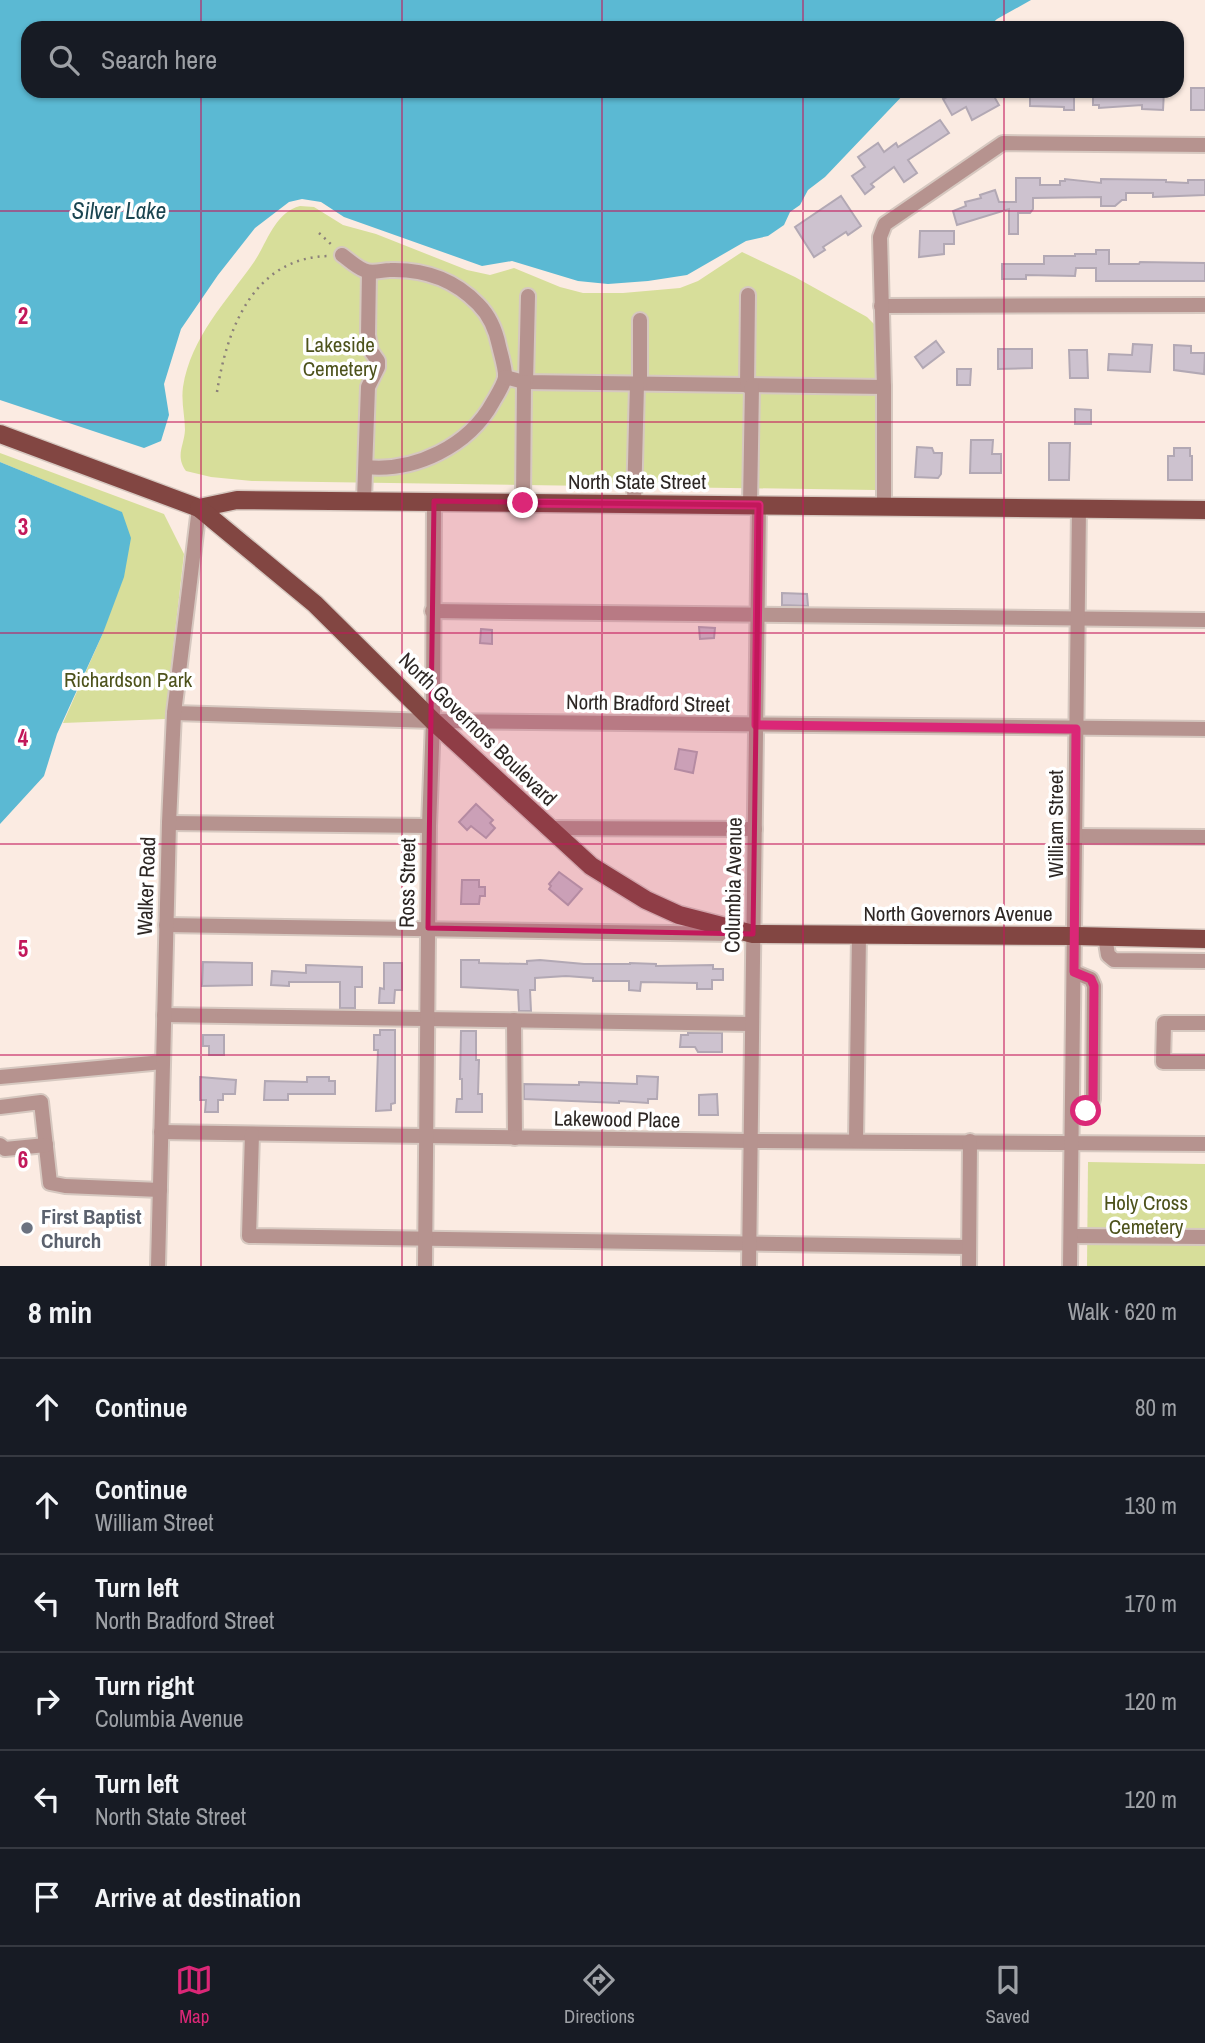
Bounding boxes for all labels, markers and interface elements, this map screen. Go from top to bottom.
search box [21,21,1184,98]
icon: search [45,41,83,79]
text: Search here [101,42,217,77]
water label: Silver Lake [72,195,166,226]
text: 2 [18,300,28,331]
park label: Lakeside Cemetery [303,330,378,383]
street label: North State Street [568,467,706,496]
route end [507,487,538,518]
text: 3 [18,511,28,542]
street label: North Governors Boulevard [393,646,563,812]
park label: Richardson Park [64,665,193,694]
street label: North Bradford Street [566,687,730,719]
text: 4 [18,722,29,753]
street label: William Street [1041,770,1070,878]
street label: Columbia Avenue [717,817,749,953]
street label: Walker Road [130,836,162,936]
street label: Ross Street [392,838,422,928]
street label: North Governors Avenue [863,899,1053,928]
text: 5 [18,933,28,964]
route start [1070,1095,1101,1126]
street label: Lakewood Place [554,1103,680,1135]
text: 6 [18,1144,28,1175]
park label: Holy Cross Cemetery [1104,1188,1188,1241]
place label: First Baptist Church [41,1202,142,1255]
marker: First Baptist Church [19,1220,35,1236]
text: 8 min [28,1292,92,1332]
text: Walk · 620 m [1068,1296,1177,1327]
icon: ahead [28,1388,66,1426]
text: Continue [95,1390,187,1425]
text: 80 m [1135,1392,1177,1423]
text: Continue [95,1472,187,1507]
icon: ahead [28,1486,66,1524]
text: 130 m [1125,1490,1177,1521]
text: William Street [95,1507,213,1538]
text: Turn left [95,1570,179,1605]
icon: left [28,1584,66,1622]
text: 170 m [1125,1588,1177,1619]
text: North Bradford Street [95,1605,274,1636]
text: Turn right [95,1668,194,1703]
icon: right [28,1682,66,1720]
text: 120 m [1125,1686,1177,1717]
text: Columbia Avenue [95,1703,244,1734]
text: Turn left [95,1766,179,1801]
icon: left [28,1780,66,1818]
text: 120 m [1125,1784,1177,1815]
text: North State Street [95,1801,246,1832]
icon: arrive [28,1878,66,1916]
text: Arrive at destination [95,1880,301,1915]
tab: Map [175,1961,213,2029]
tab: Directions [564,1961,635,2029]
tab: Saved [986,1961,1030,2029]

